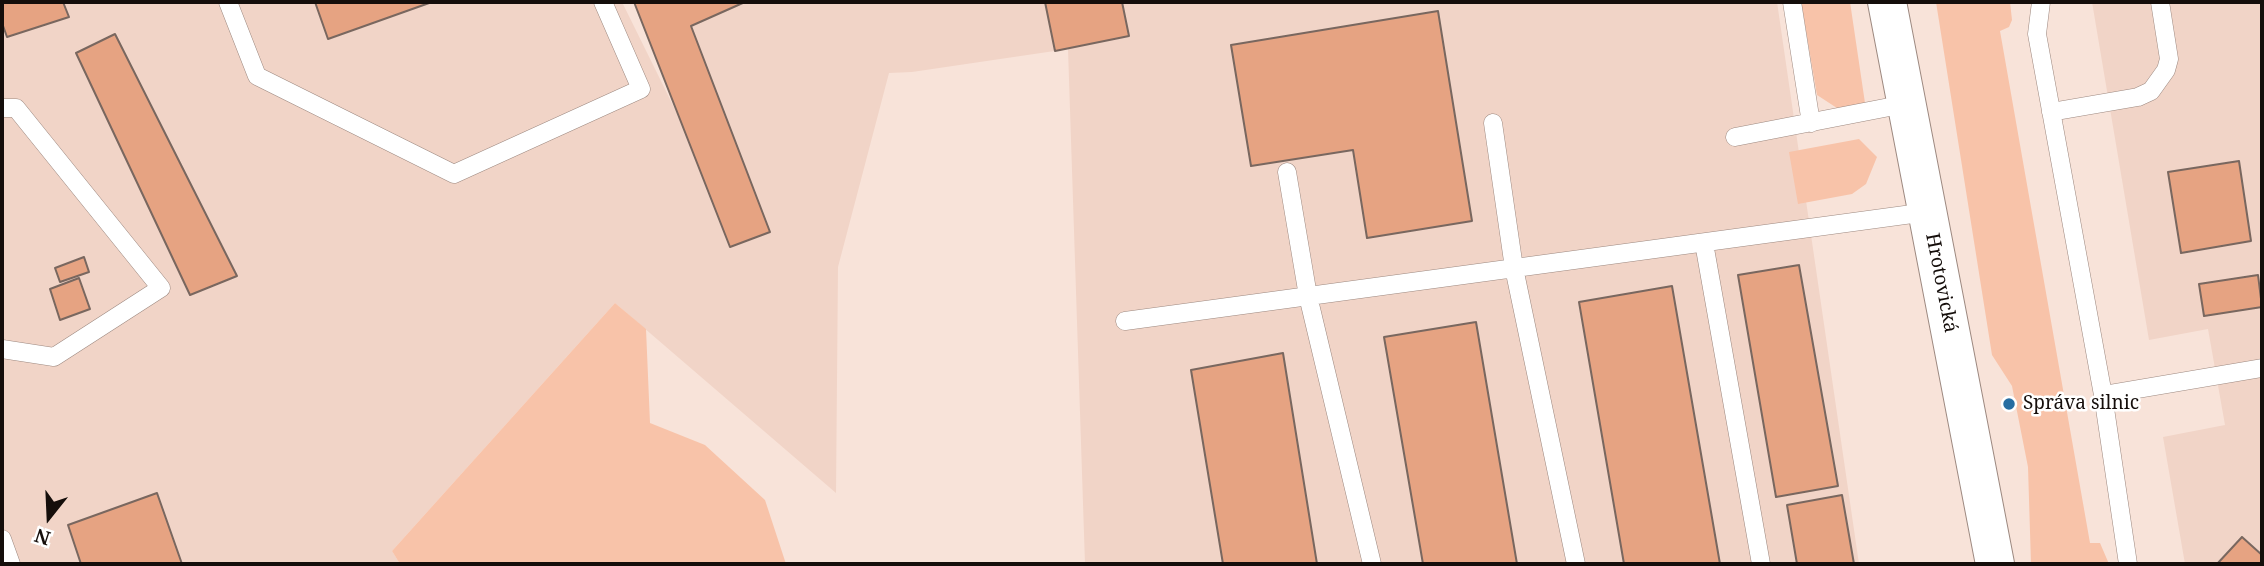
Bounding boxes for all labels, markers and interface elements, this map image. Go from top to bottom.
street label: Hrotovická [1920,231,1962,335]
place label: Správa silnic [2023,393,2139,415]
marker: Správa silnic [2001,396,2017,412]
north arrow [14,482,84,552]
text: N [31,522,54,552]

